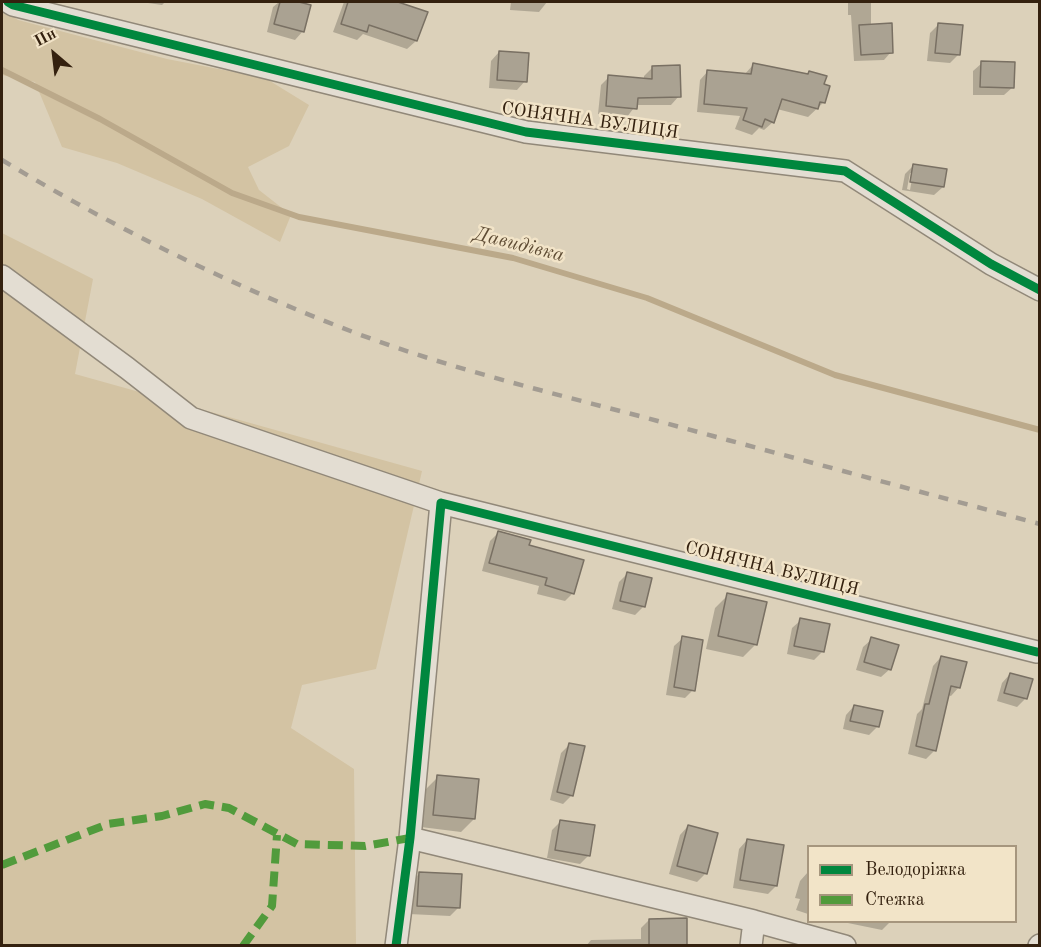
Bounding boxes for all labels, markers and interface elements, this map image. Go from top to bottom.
north arrow [24,24,84,84]
text: Пн [32,26,59,50]
street label: СОНЯЧНА ВУЛИЦЯ [500,98,680,144]
water label: Давидівка [471,222,567,268]
street label: СОНЯЧНА ВУЛИЦЯ [683,537,861,601]
legend [807,845,1017,923]
text: Велодоріжка [865,861,966,879]
text: Стежка [865,891,925,909]

